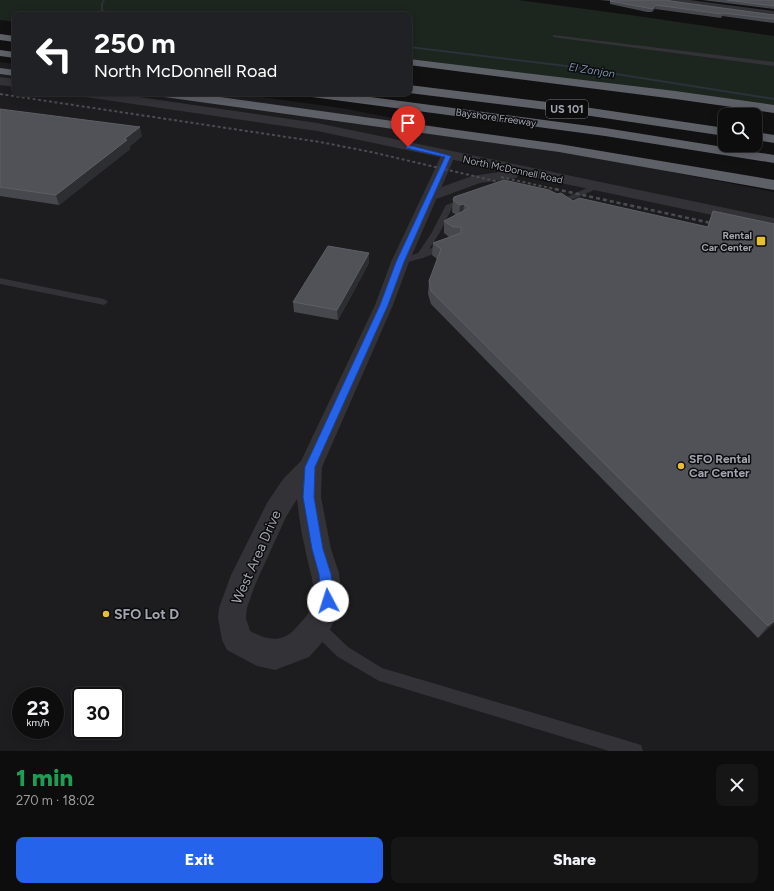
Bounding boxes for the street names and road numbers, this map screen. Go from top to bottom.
road number: US 101 [546,100,588,118]
street label: Bayshore Freeway [455,105,538,130]
street label: North McDonnell Road [462,153,564,186]
street label: West Area Drive [228,507,285,607]

